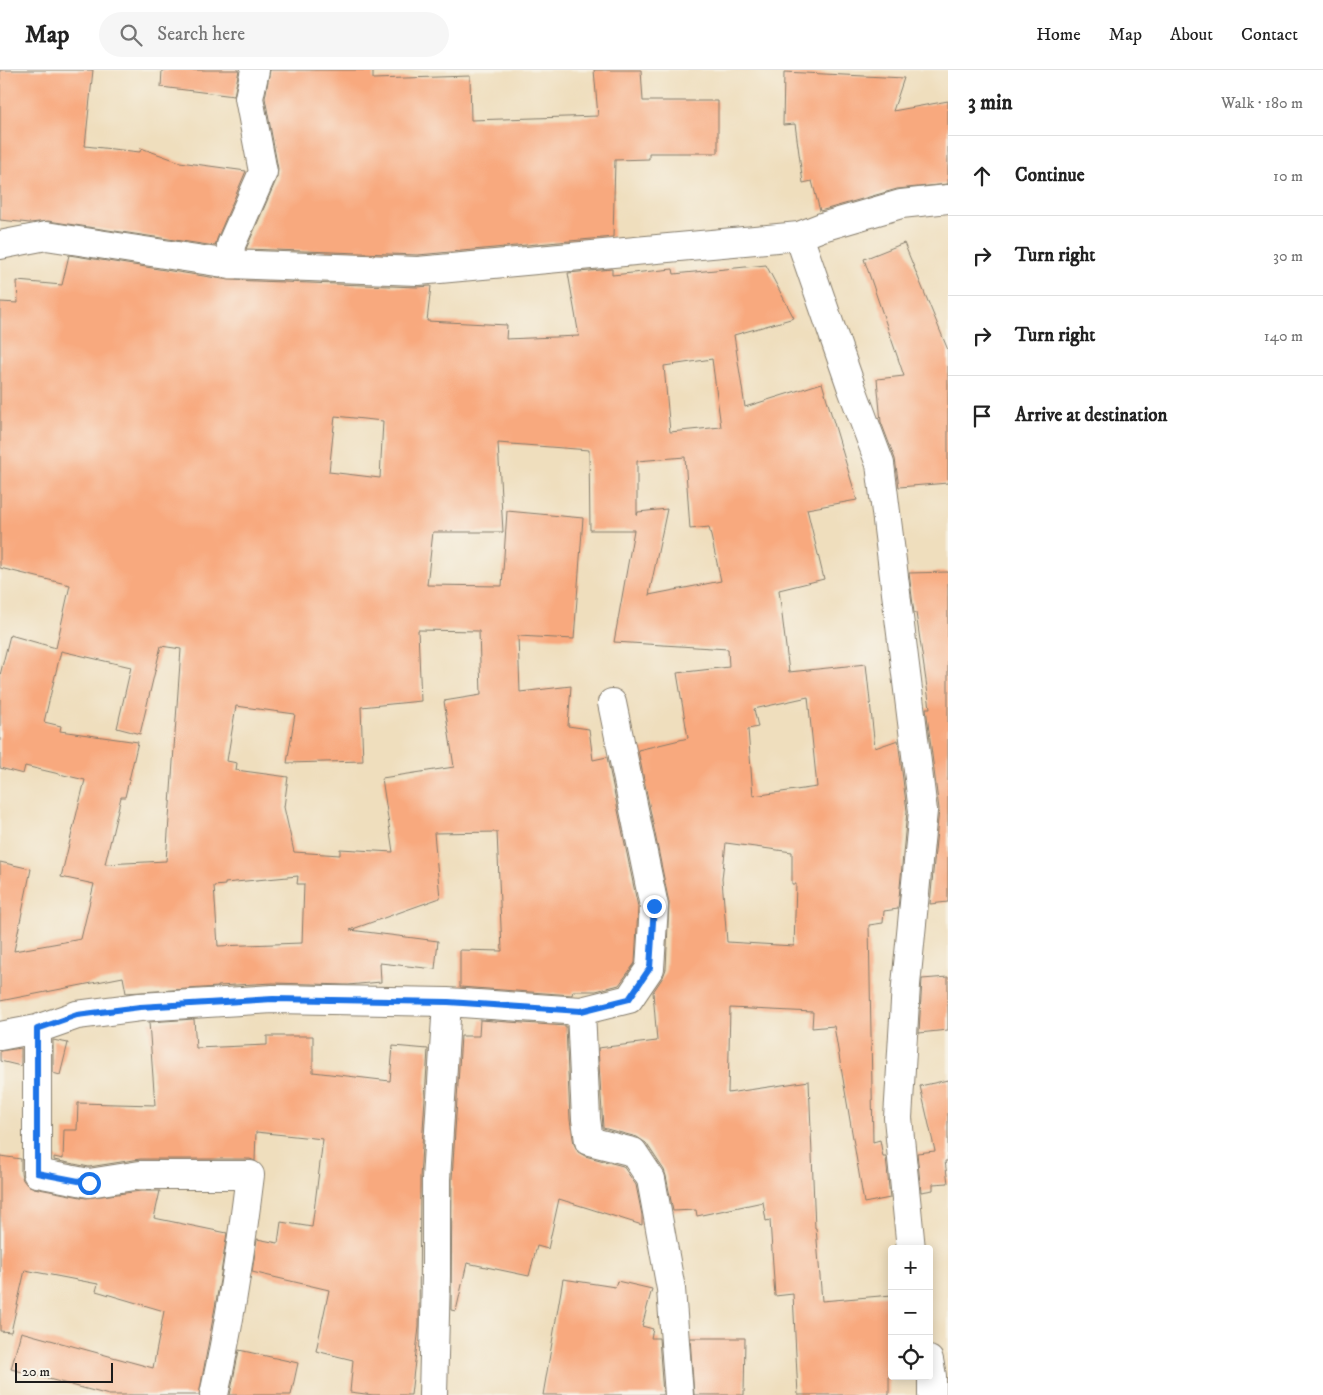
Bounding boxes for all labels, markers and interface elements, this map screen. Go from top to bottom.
search box [99,12,449,57]
text: Map [25,20,69,50]
icon: search [117,21,145,49]
text: Search here [157,23,245,46]
text: Home [1036,24,1081,46]
text: Map [1109,24,1142,46]
text: About [1170,24,1213,46]
text: Contact [1241,24,1298,46]
text: 3 min [968,90,1013,116]
text: Walk · 180 m [1221,93,1303,113]
icon: ahead [968,162,996,190]
text: Continue [1015,164,1085,187]
text: 10 m [1273,166,1303,186]
icon: right [968,242,996,270]
text: Turn right [1015,244,1095,267]
text: 30 m [1273,246,1303,266]
icon: right [968,322,996,350]
text: Turn right [1015,324,1095,347]
text: 140 m [1264,326,1303,346]
icon: arrive [968,402,996,430]
text: Arrive at destination [1015,404,1167,427]
route end [643,895,666,918]
route start [78,1172,101,1195]
map controls [888,1245,933,1380]
button: + [888,1245,933,1290]
button: − [888,1290,933,1335]
button: locate [888,1335,933,1380]
scale bar [15,1360,112,1383]
text: 20 m [22,1363,50,1381]

